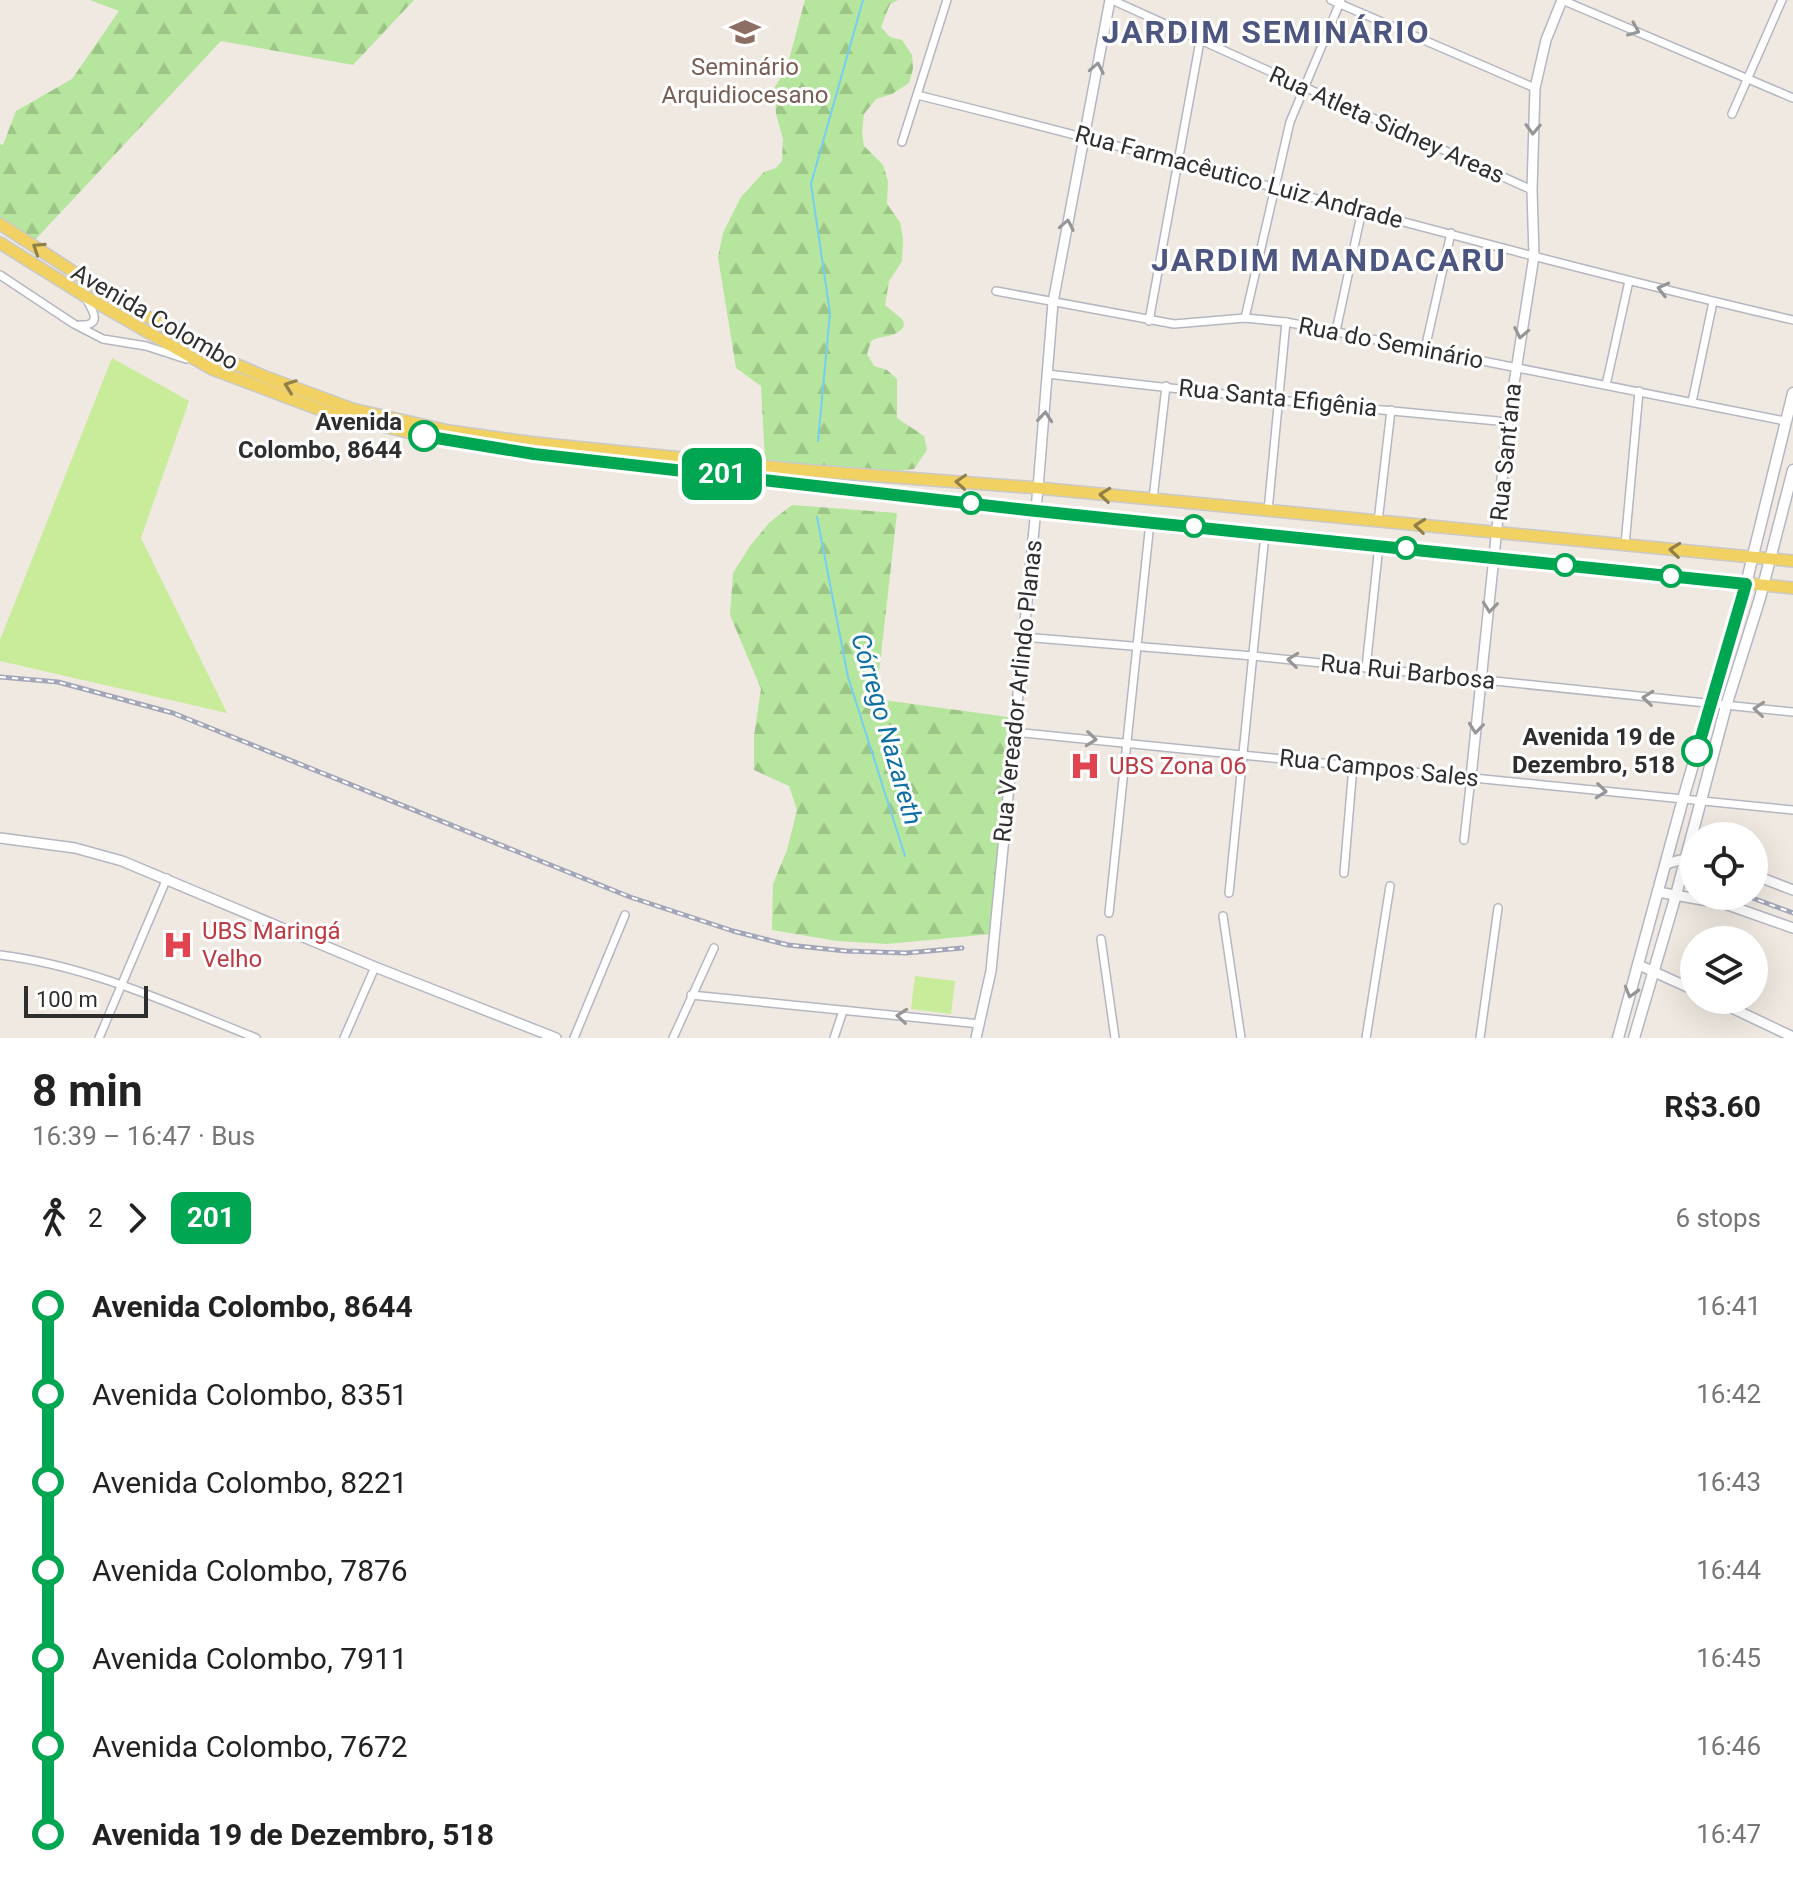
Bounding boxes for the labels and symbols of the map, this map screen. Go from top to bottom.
district label: JARDIM SEMINÁRIO [1101,13,1431,51]
school or university icon: Seminário Arquidiocesano [728,15,762,49]
one-way arrow [1626,21,1640,37]
place label: Seminário Arquidiocesano [661,53,829,109]
street label: Rua Atleta Sidney Areas [1265,61,1509,189]
one-way arrow [1088,62,1105,75]
street label: Rua Farmacêutico Luiz Andrade [1072,120,1406,234]
one-way arrow [1525,123,1542,136]
one-way arrow [1058,219,1075,232]
district label: JARDIM MANDACARU [1151,241,1507,279]
one-way arrow [32,243,47,258]
street label: Avenida Colombo [67,258,243,376]
one-way arrow [1656,281,1670,298]
street label: Rua do Seminário [1296,311,1486,375]
one-way arrow [1514,326,1531,340]
street label: Rua Santa Efigênia [1177,374,1379,422]
one-way arrow [284,379,298,396]
street label: Rua Sant'ana [1485,382,1527,522]
place label: Avenida Colombo, 8644 [238,408,402,464]
one-way arrow [1036,410,1053,423]
marker: Avenida Colombo, 8644 [409,421,439,451]
line badge: 201 [676,448,768,500]
one-way arrow [954,474,967,491]
one-way arrow [1098,486,1111,503]
unlabelled marker [960,492,982,514]
unlabelled marker [1183,515,1205,537]
one-way arrow [1413,517,1426,534]
unlabelled marker [1395,537,1417,559]
street label: Rua Vereador Arlindo Planas [988,538,1048,844]
one-way arrow [1668,542,1681,559]
unlabelled marker [1554,554,1576,576]
unlabelled marker [1660,565,1682,587]
one-way arrow [1481,600,1498,613]
water label: Córrego Nazareth [845,630,929,828]
street label: Rua Rui Barbosa [1319,649,1497,695]
one-way arrow [1286,652,1299,669]
one-way arrow [1641,690,1654,707]
one-way arrow [1752,701,1765,718]
one-way arrow [1468,722,1485,735]
place label: Avenida 19 de Dezembro, 518 [1512,723,1675,779]
one-way arrow [1085,731,1098,748]
marker: Avenida 19 de Dezembro, 518 [1682,736,1712,766]
street label: Rua Campos Sales [1278,744,1480,792]
hospital icon: UBS Zona 06 [1068,749,1102,783]
place label: UBS Zona 06 [1109,752,1247,780]
one-way arrow [1594,782,1607,799]
place label: UBS Maringá Velho [202,917,340,973]
hospital icon: UBS Maringá Velho [161,928,195,962]
scale bar [24,982,148,1018]
one-way arrow [1624,985,1640,999]
one-way arrow [895,1008,908,1025]

